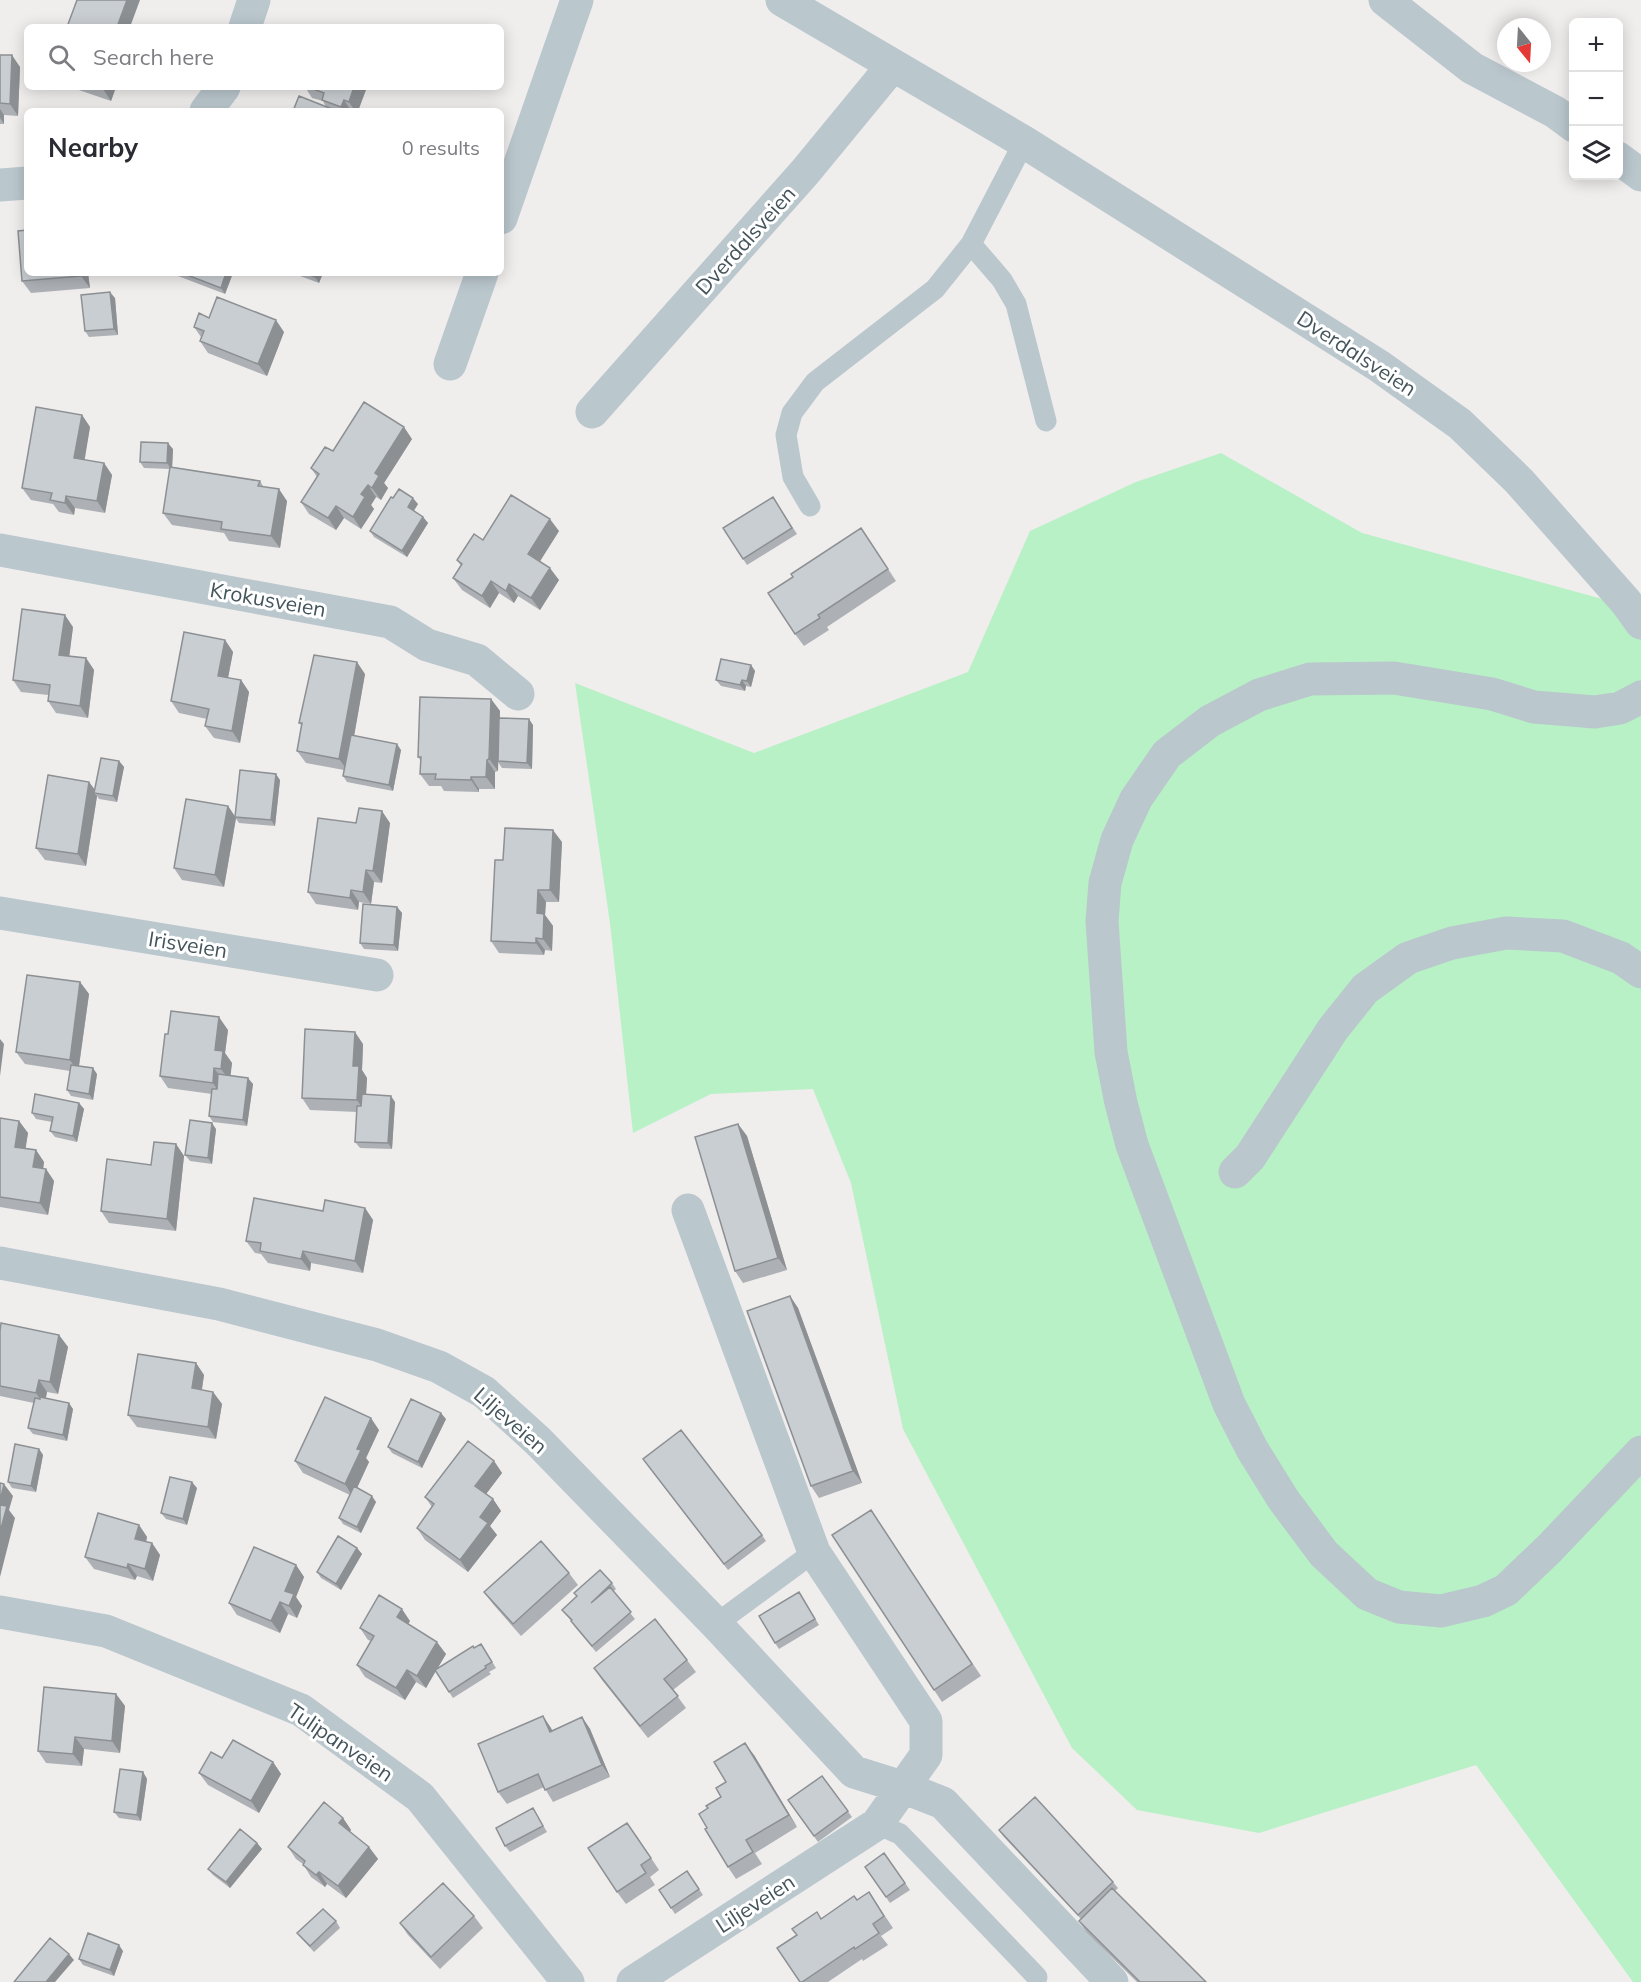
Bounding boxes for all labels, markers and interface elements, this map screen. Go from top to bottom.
north arrow [1497,18,1551,72]
map controls [1569,18,1623,180]
button: + [1569,18,1623,72]
search box [24,24,504,90]
icon: search [45,41,78,74]
text: Search here [93,43,214,71]
button: − [1569,72,1623,126]
button: layers [1569,126,1623,180]
text: Nearby [48,131,138,164]
text: 0 results [402,135,480,160]
street label: Dverdalsveien [689,180,801,300]
street label: Dverdalsveien [1292,305,1422,401]
street label: Krokusveien [208,576,328,622]
street label: Irisveien [147,925,229,963]
street label: Liljeveien [469,1381,553,1459]
street label: Tulipanveien [283,1697,399,1787]
street label: Liljeveien [711,1868,799,1938]

